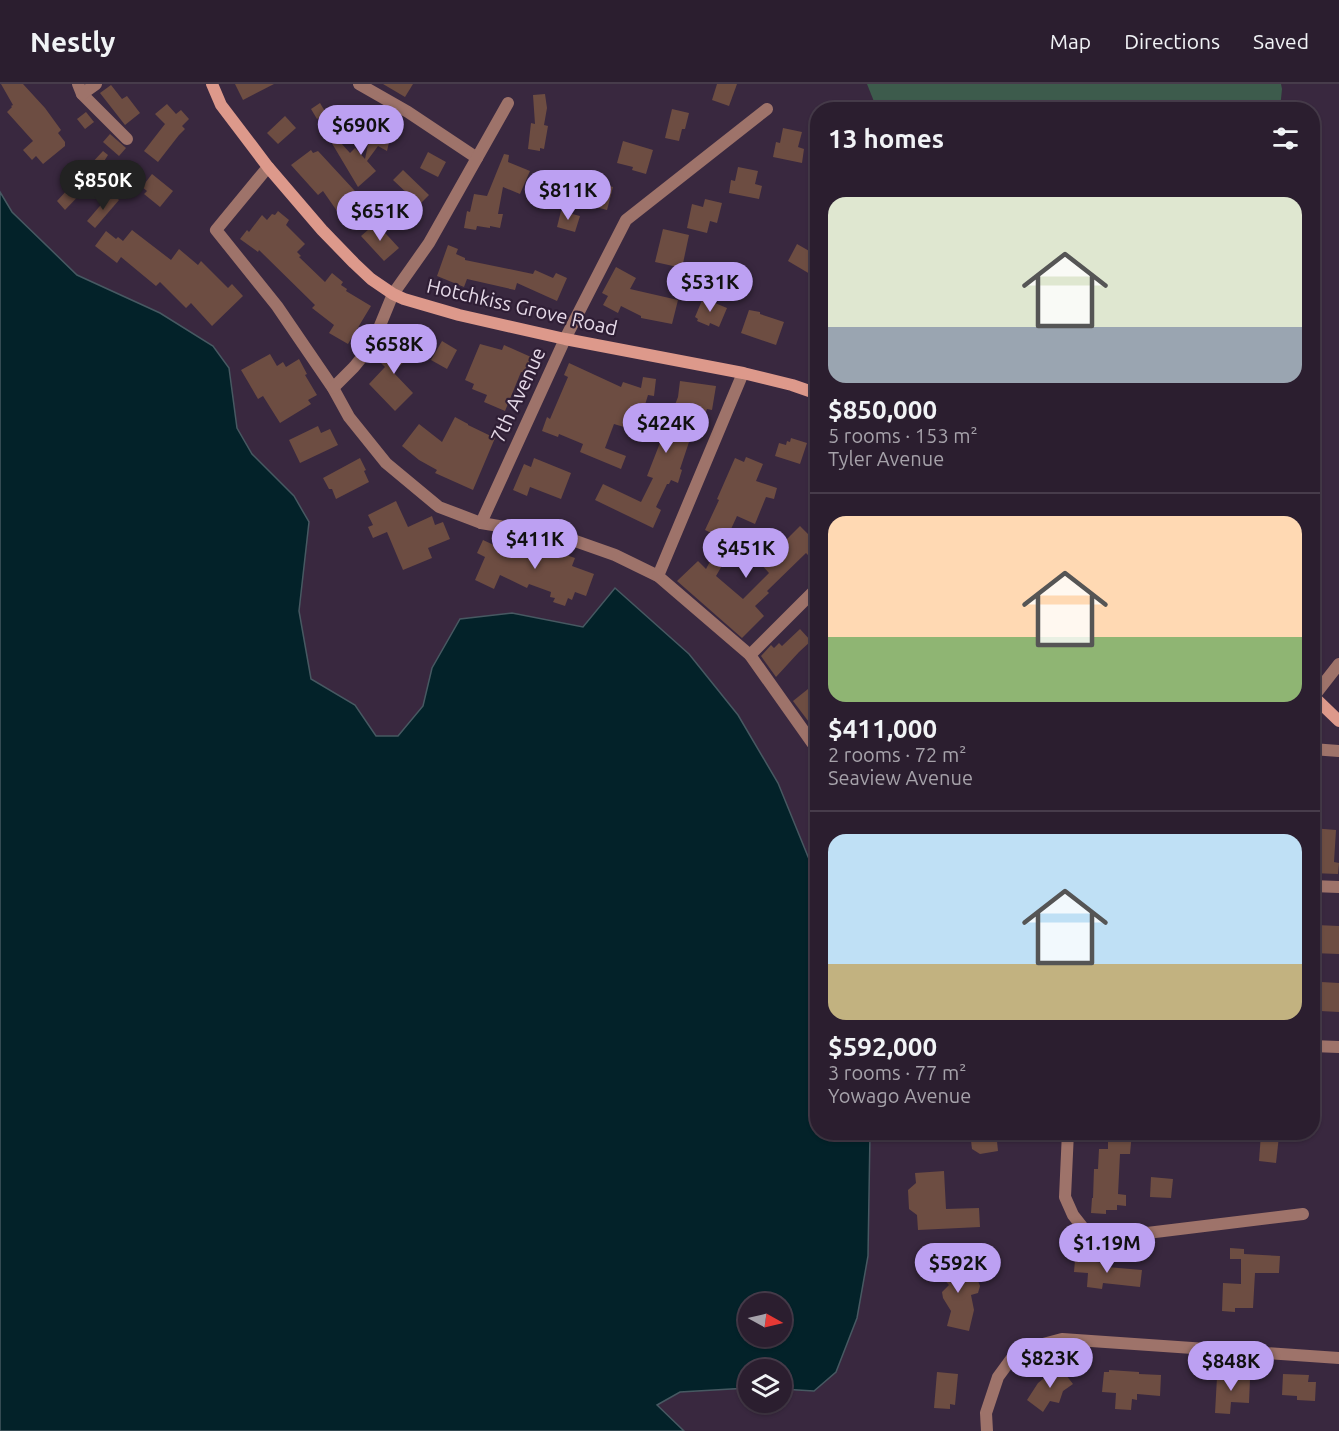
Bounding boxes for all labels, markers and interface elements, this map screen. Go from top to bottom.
text: Nestly [30,26,115,57]
text: Map [1050,29,1091,53]
text: Directions [1124,29,1220,53]
text: Saved [1253,29,1309,53]
pin: $690K [319,105,403,156]
text: $690K [332,113,390,136]
icon: filters [1269,122,1302,155]
text: 13 homes [828,124,944,153]
pin: $850K [61,160,145,211]
text: $850K [74,168,132,191]
pin: $811K [526,170,610,221]
text: $811K [539,178,597,201]
pin: $651K [338,191,422,242]
text: $651K [351,199,409,222]
icon: home [1011,236,1119,344]
pin: $531K [668,262,752,313]
text: $531K [681,270,739,293]
street label: Hotchkiss Grove Road [425,273,620,340]
pin: $658K [352,324,436,375]
text: $658K [365,332,423,355]
street label: 7th Avenue [485,343,550,446]
text: $850,000 [828,395,937,424]
pin: $424K [624,403,708,454]
text: $424K [637,411,695,434]
text: 5 rooms · 153 m² [828,424,978,447]
text: Tyler Avenue [828,447,944,470]
pin: $411K [493,519,577,570]
text: $411K [506,527,564,550]
pin: $451K [704,528,788,579]
text: $451K [717,536,775,559]
icon: home [1011,555,1119,663]
text: $411,000 [828,714,937,743]
text: 2 rooms · 72 m² [828,743,966,766]
text: Seaview Avenue [828,766,973,789]
icon: home [1011,873,1119,981]
text: $592,000 [828,1032,937,1061]
text: 3 rooms · 77 m² [828,1061,966,1084]
text: Yowago Avenue [828,1084,971,1107]
pin: $1.19M [1058,1223,1156,1274]
text: $1.19M [1073,1231,1141,1254]
pin: $592K [916,1243,1000,1294]
text: $592K [929,1251,987,1274]
north arrow [738,1293,792,1347]
map controls [738,1293,792,1413]
pin: $823K [1008,1338,1092,1389]
pin: $848K [1189,1341,1273,1392]
text: $823K [1021,1346,1079,1369]
text: $848K [1202,1349,1260,1372]
button: layers [738,1359,792,1413]

